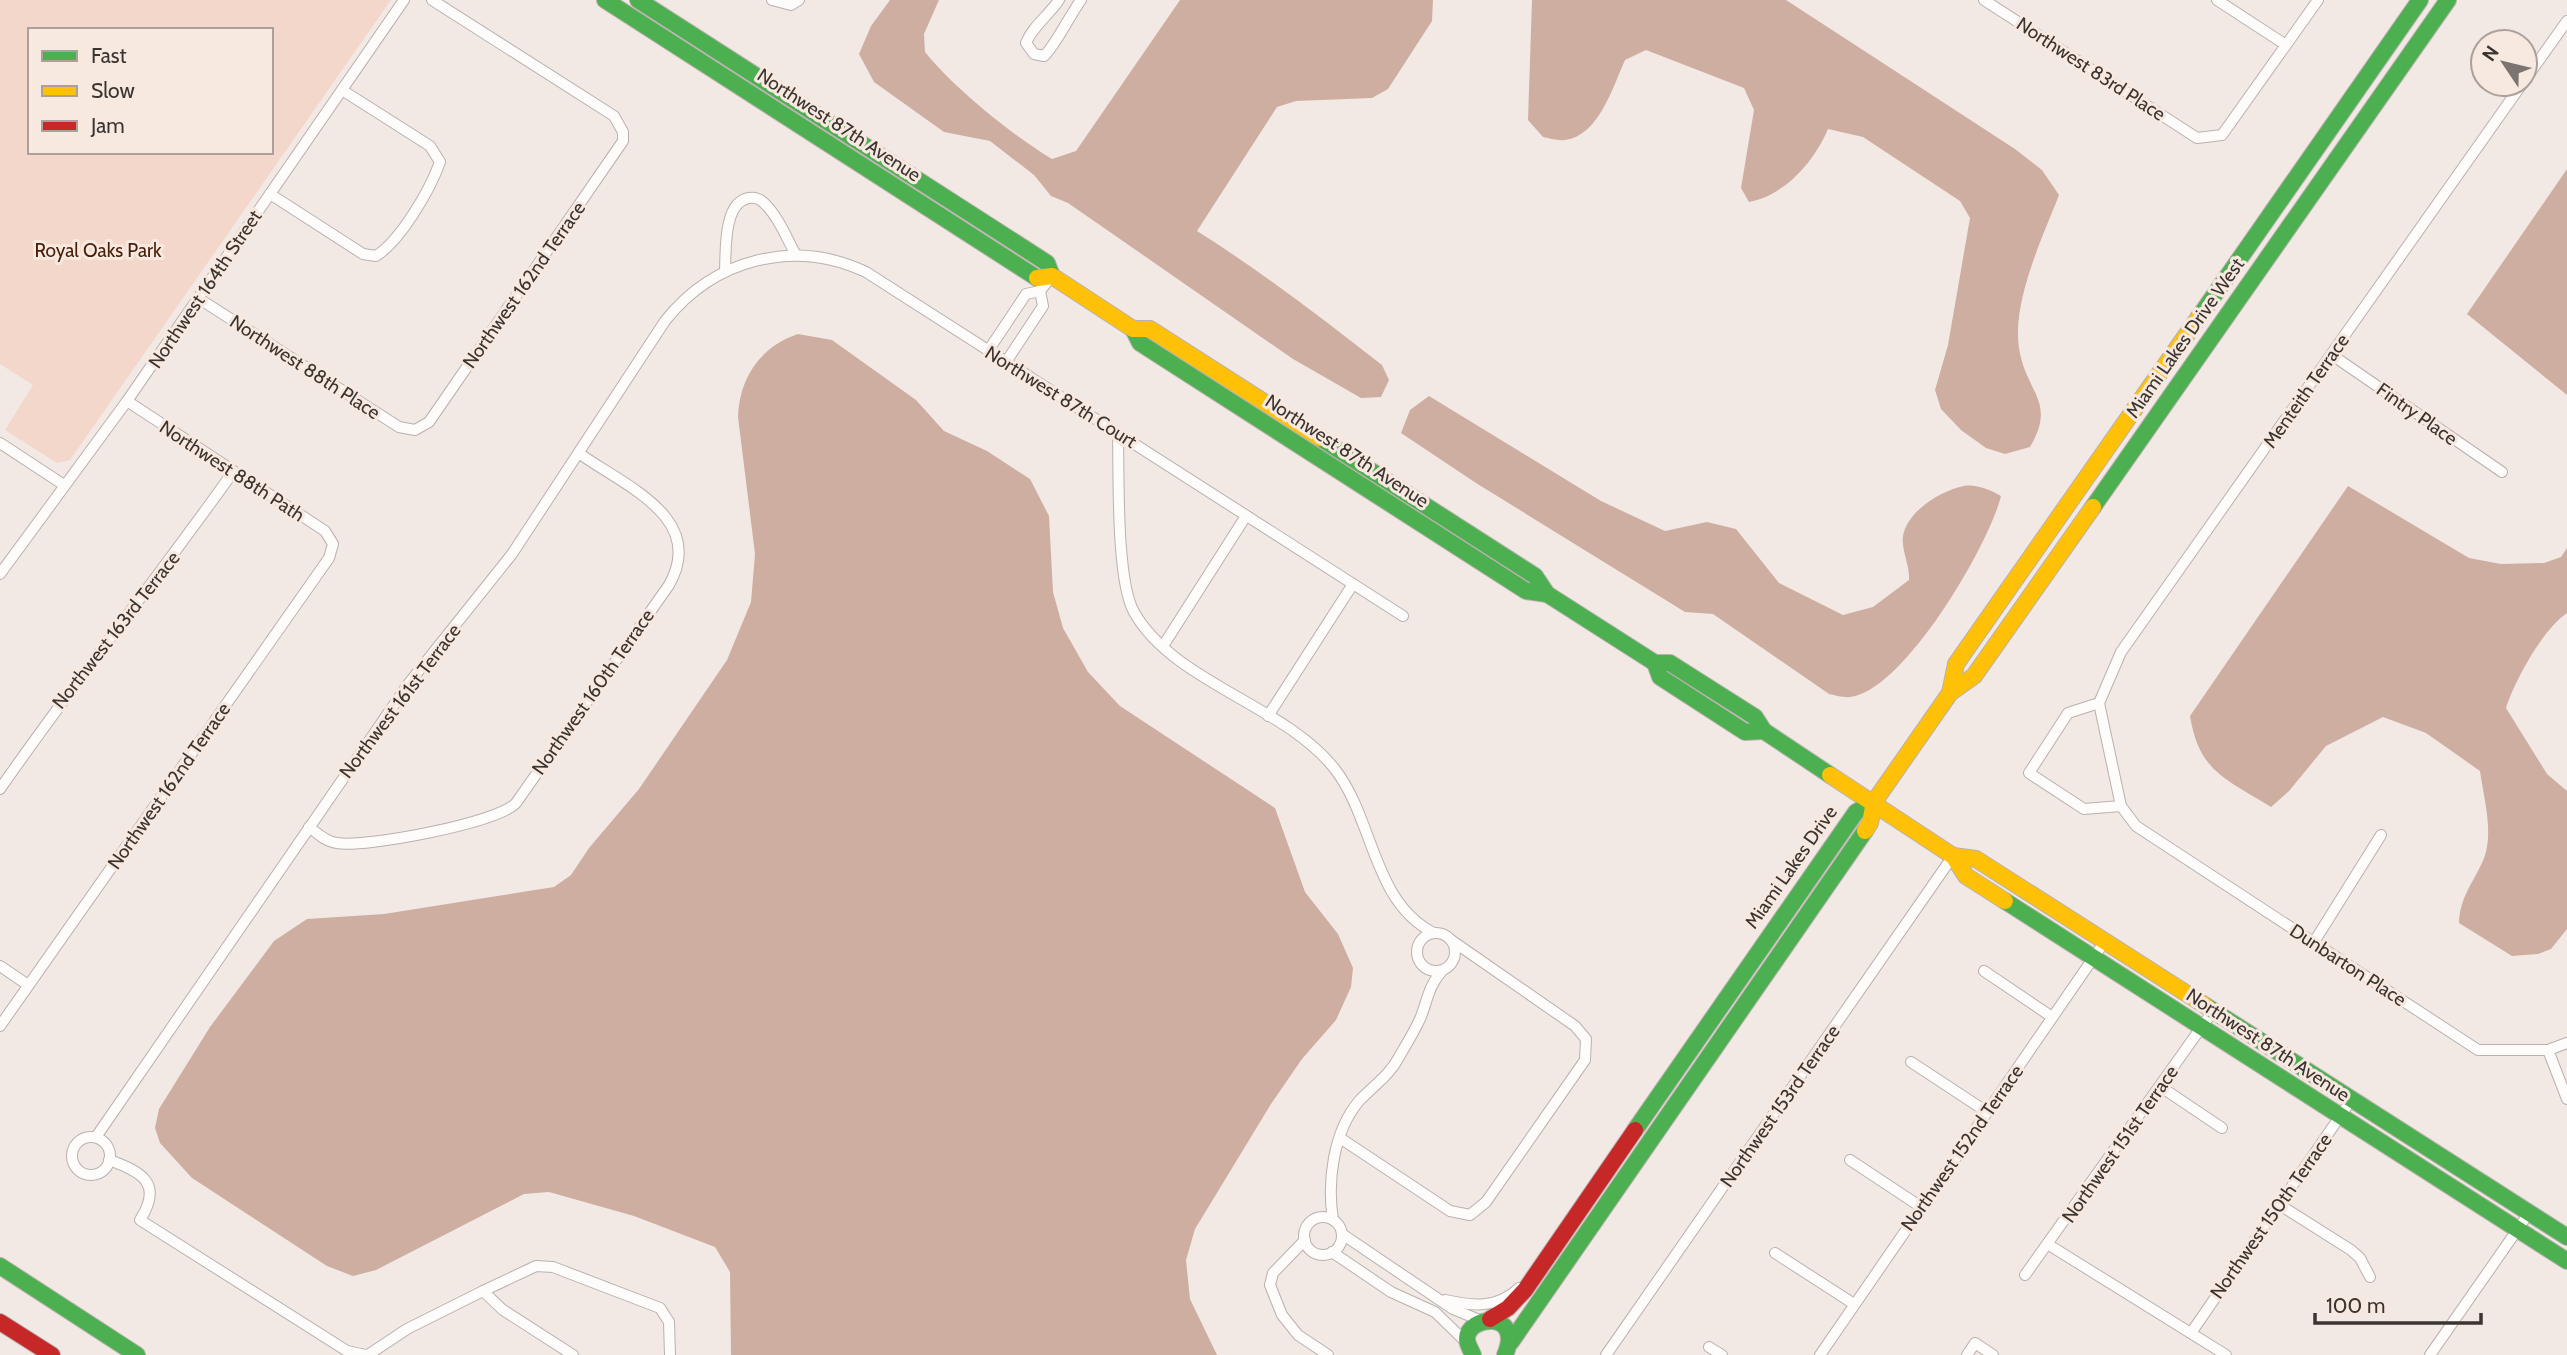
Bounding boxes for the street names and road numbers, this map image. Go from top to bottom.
street label: Northwest 83rd Place [2012,12,2170,126]
street label: Northwest 87th Avenue [753,64,925,187]
street label: Northwest 162nd Terrace [458,197,590,373]
street label: Northwest 164th Street [144,205,267,372]
street label: Miami Lakes Drive West [2121,253,2249,422]
street label: Northwest 88th Place [225,310,385,424]
street label: Menteith Terrace [2258,329,2354,452]
street label: Northwest 87th Court [981,341,1142,453]
street label: Fintry Place [2372,378,2462,450]
street label: Northwest 87th Avenue [1261,390,1433,513]
street label: Northwest 88th Path [155,416,309,526]
street label: Northwest 163rd Terrace [47,546,185,713]
street label: Northwest 160th Terrace [527,605,659,779]
street label: Northwest 161st Terrace [334,619,466,783]
street label: Northwest 162nd Terrace [103,698,235,874]
street label: Miami Lakes Drive [1740,801,1842,933]
street label: Dunbarton Place [2285,919,2411,1011]
street label: Northwest 87th Avenue [2182,984,2354,1107]
street label: Northwest 153rd Terrace [1715,1020,1845,1192]
street label: Northwest 152nd Terrace [1896,1060,2028,1235]
street label: Northwest 151st Terrace [2057,1061,2183,1227]
street label: Northwest 150th Terrace [2205,1129,2337,1303]

